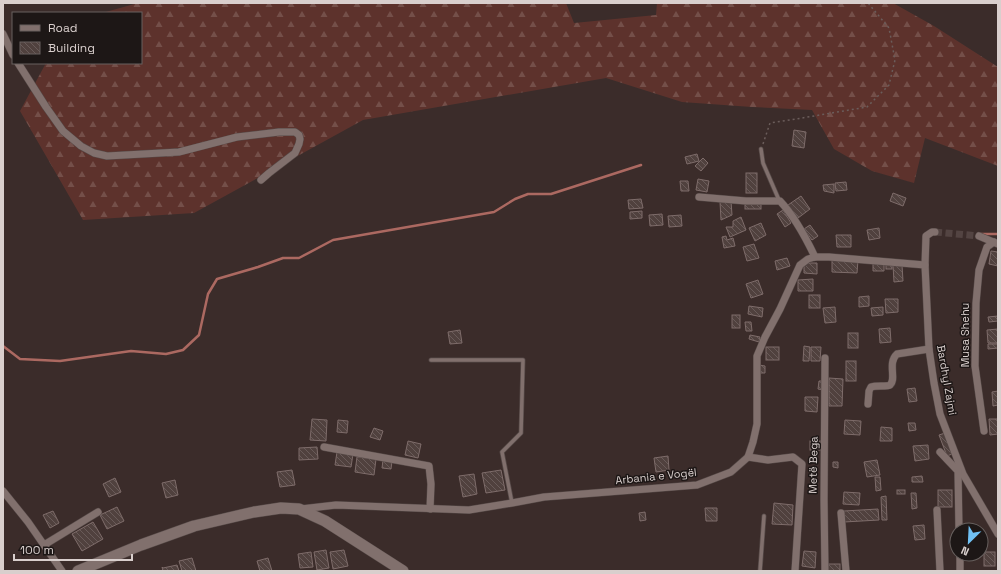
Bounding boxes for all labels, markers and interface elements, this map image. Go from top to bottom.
legend [12,12,142,64]
text: Road [48,20,77,36]
text: Building [48,40,95,56]
street label: Musa Shehu [958,303,972,367]
street label: Bardhyl Zajmi [934,344,960,417]
street label: Metë Bega [806,436,821,494]
street label: Arbania e Vogël [615,465,697,487]
north arrow [949,522,989,562]
scale bar [14,536,132,562]
text: 100 m [20,542,54,558]
text: N [959,543,971,559]

